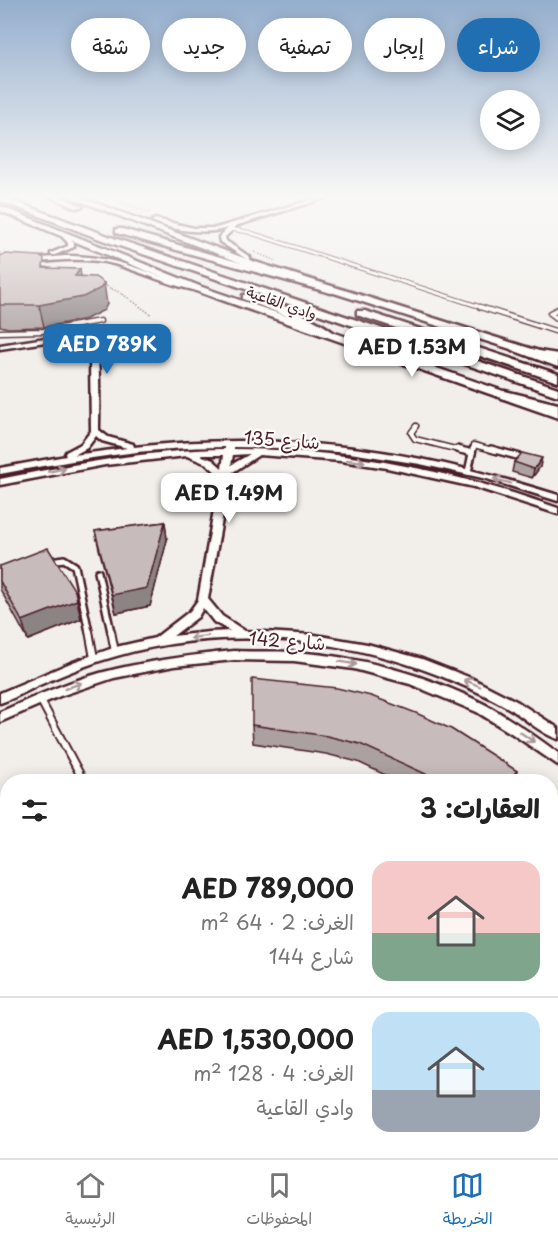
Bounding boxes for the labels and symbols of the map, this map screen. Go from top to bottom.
street label: وادي القاعية [243,279,320,326]
pin: AED 789K [45,324,169,375]
pin: AED 1.53M [343,327,481,378]
street label: شارع 135 [243,423,321,455]
one-way arrow [345,456,365,467]
one-way arrow [47,464,66,475]
pin: AED 1.49M [160,473,298,524]
one-way arrow [493,474,512,486]
street label: شارع 142 [248,624,326,656]
one-way arrow [190,631,210,642]
one-way arrow [338,658,357,669]
one-way arrow [463,677,481,688]
one-way arrow [63,680,82,691]
one-way arrow [518,731,534,743]

